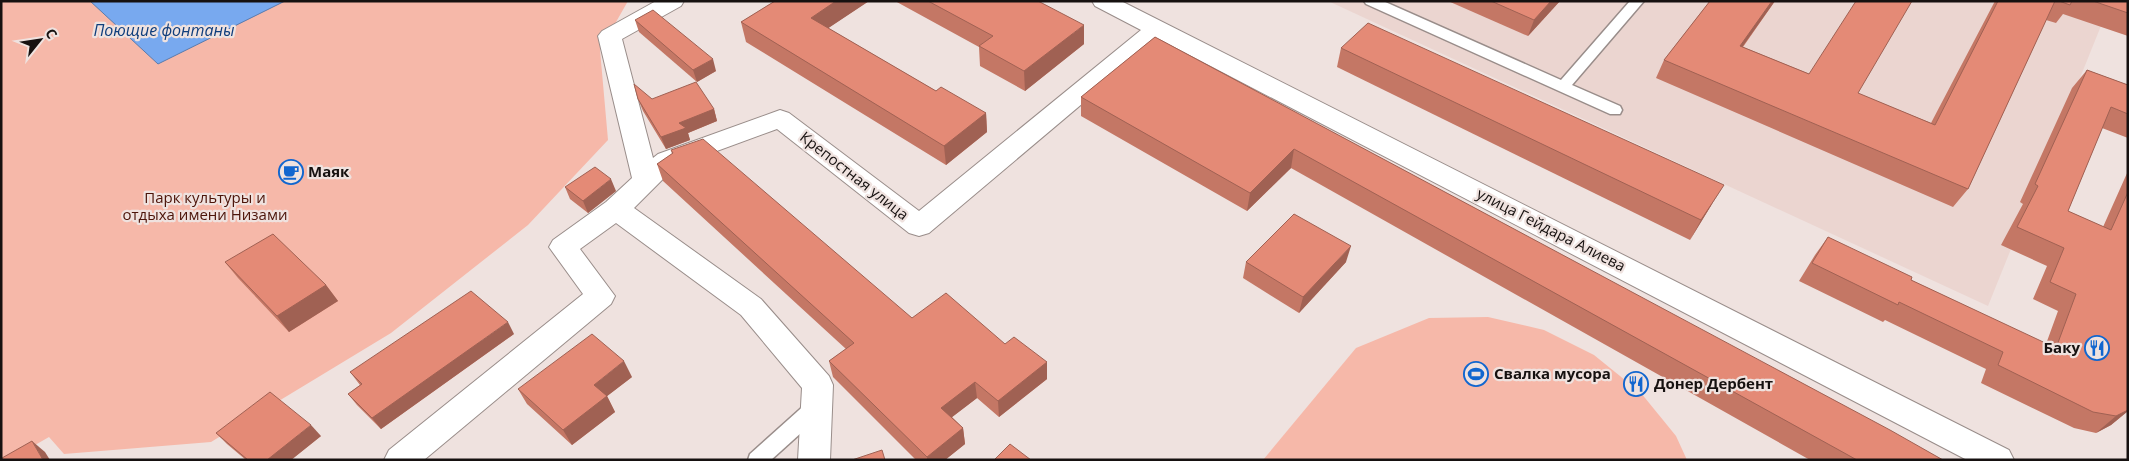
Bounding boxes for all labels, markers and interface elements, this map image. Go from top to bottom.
north arrow [15,15,65,65]
water label: Поющие фонтаны [93,19,235,41]
text: С [41,25,62,42]
street label: Крепостная улица [796,126,913,224]
cafe icon: Маяк [278,159,304,185]
place label: Маяк [308,161,350,181]
street label: улица Гейдара Алиева [1474,183,1629,275]
park label: Парк культуры и отдыха имени Низами [123,187,287,224]
restaurant icon: Баку [2084,335,2110,361]
place label: Баку [2044,337,2080,357]
sports icon: Свалка мусора [1463,361,1489,387]
place label: Свалка мусора [1494,363,1611,383]
restaurant icon: Донер Дербент [1623,371,1649,397]
place label: Донер Дербент [1654,373,1773,393]

